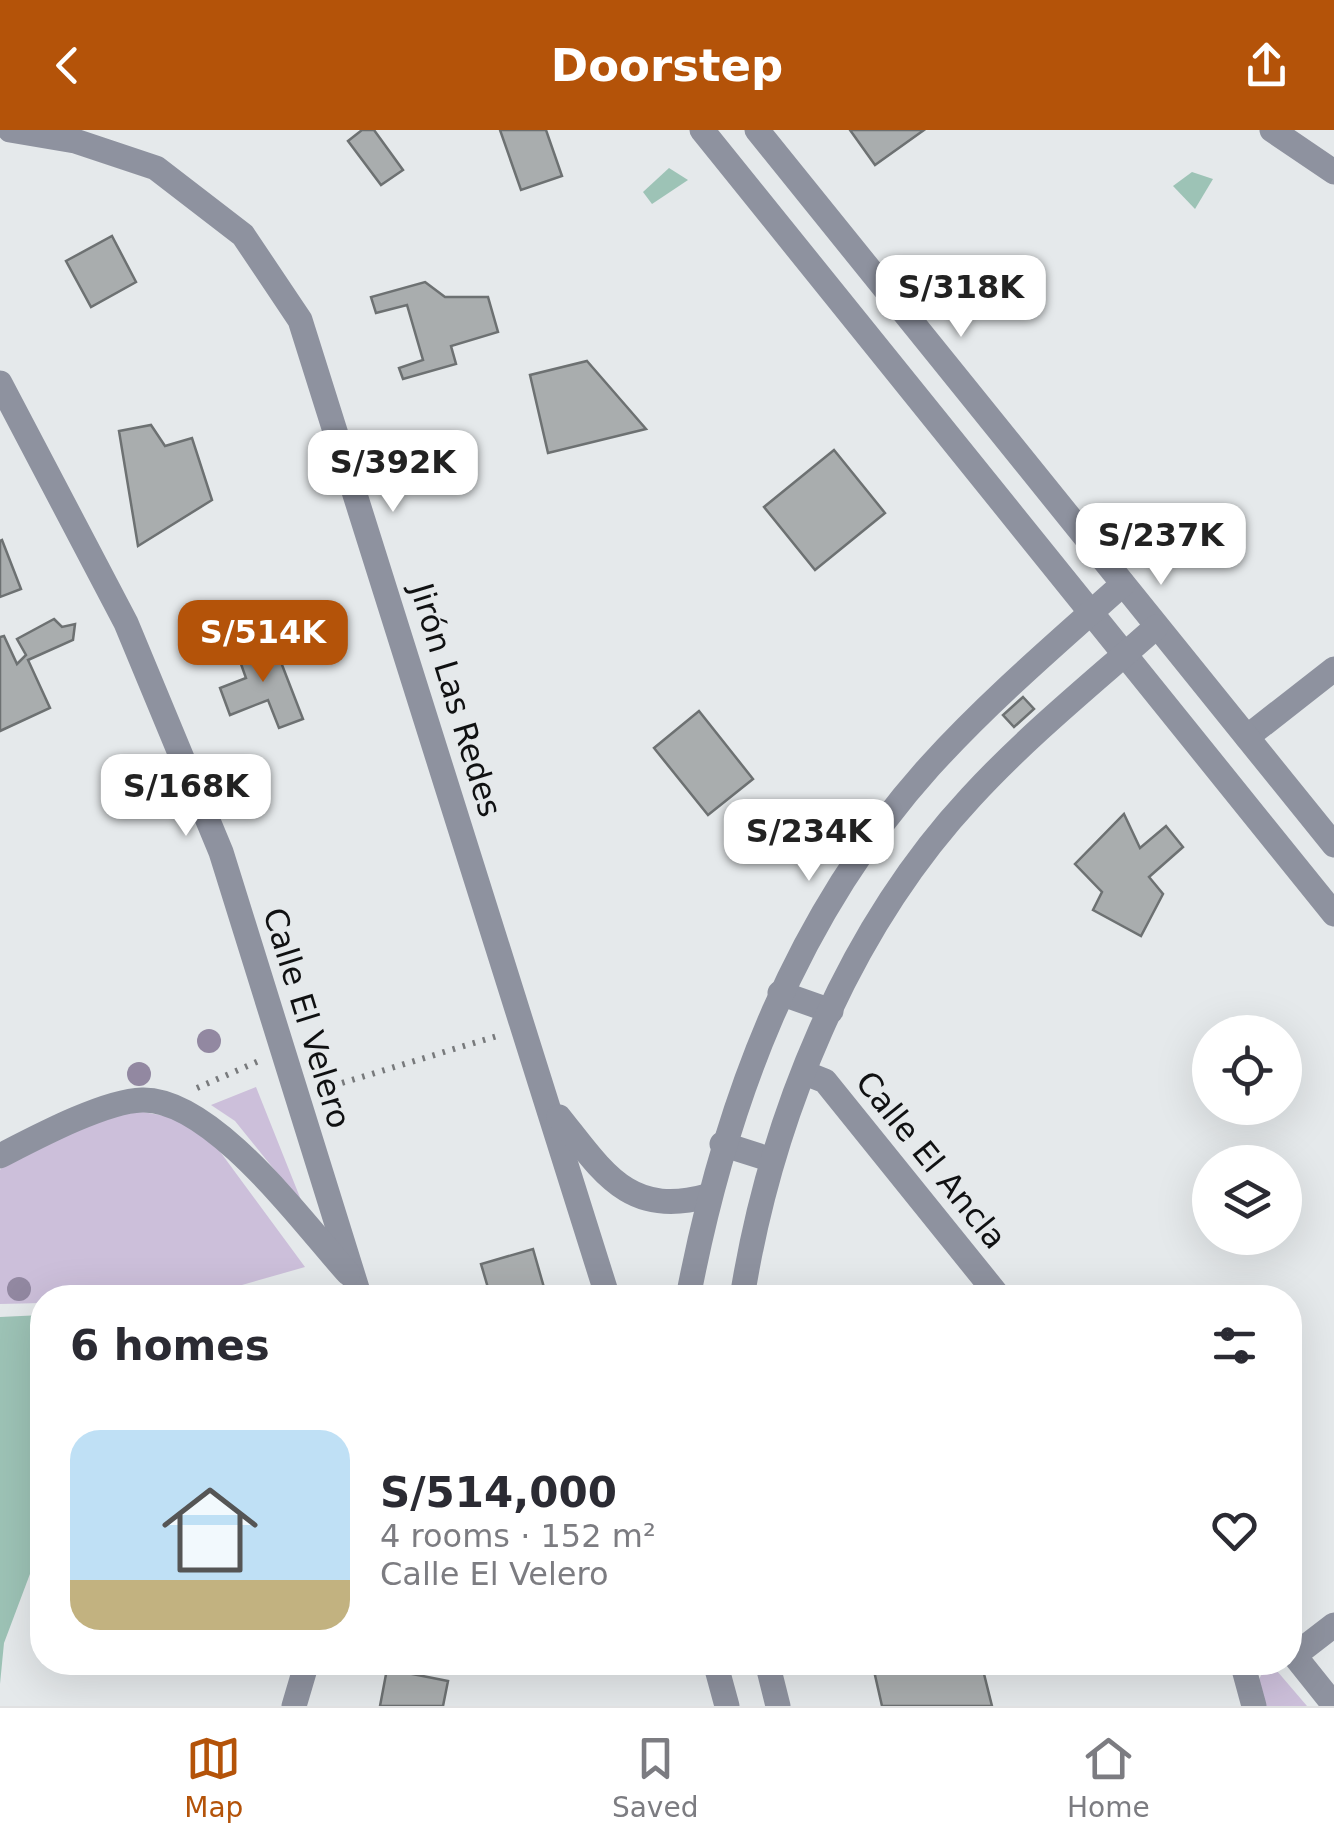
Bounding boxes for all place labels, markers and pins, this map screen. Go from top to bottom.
pin: S/318K [880,255,1042,340]
pin: S/392K [312,430,474,515]
pin: S/237K [1080,503,1242,588]
pin: S/514K [182,600,344,685]
pin: S/168K [105,754,267,839]
pin: S/234K [728,799,890,884]

